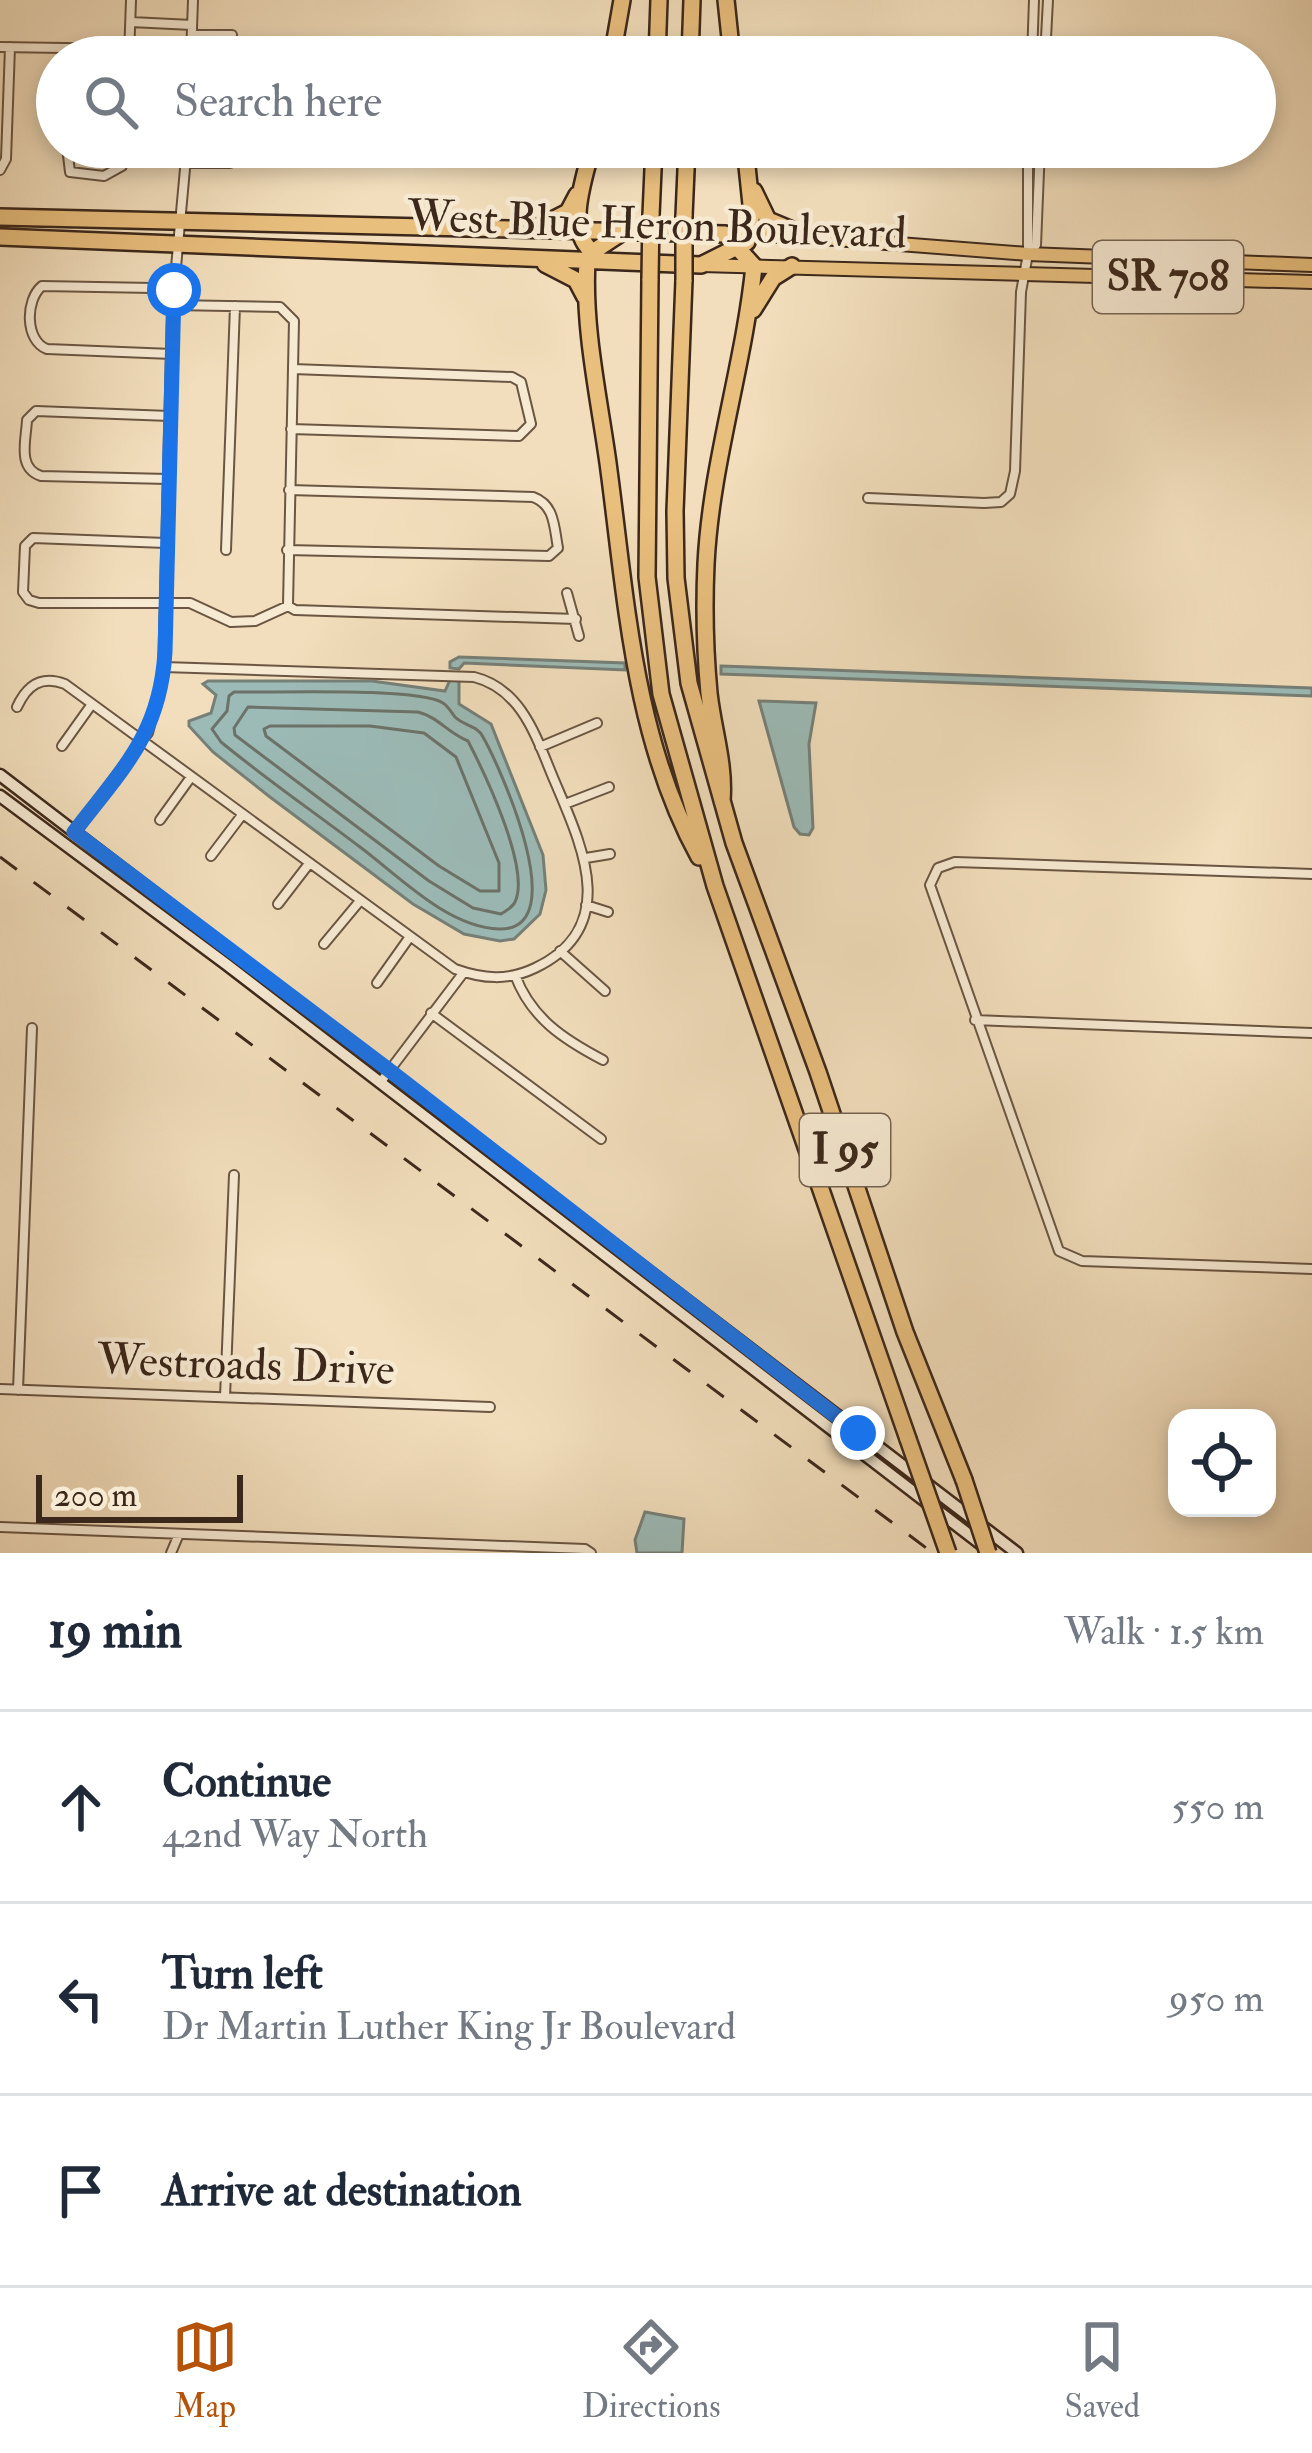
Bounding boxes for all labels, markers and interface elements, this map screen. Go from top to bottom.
search box [36,36,1276,168]
icon: search [78,69,144,135]
text: Search here [174,74,382,130]
street label: West Blue Heron Boulevard [405,188,908,262]
road number: SR 708 [1093,241,1243,313]
route start [147,263,201,317]
road number: I 95 [800,1114,890,1186]
street label: Westroads Drive [95,1332,396,1398]
route end [831,1406,885,1460]
map controls [1168,1409,1276,1517]
button: locate [1168,1409,1276,1517]
scale bar [36,1469,243,1522]
text: 200 m [54,1475,137,1516]
text: 19 min [48,1599,182,1663]
text: Walk · 1.5 km [1064,1607,1264,1656]
text: Continue [162,1754,331,1810]
icon: ahead [48,1774,114,1840]
text: 550 m [1172,1782,1264,1831]
text: 42nd Way North [162,1810,428,1859]
text: Turn left [162,1946,323,2002]
icon: left [48,1966,114,2032]
text: 950 m [1169,1974,1264,2023]
text: Dr Martin Luther King Jr Boulevard [162,2002,736,2051]
icon: arrive [48,2158,114,2224]
text: Arrive at destination [162,2163,522,2219]
tab: Map [172,2314,238,2427]
tab: Directions [582,2314,721,2427]
tab: Saved [1065,2314,1140,2427]

